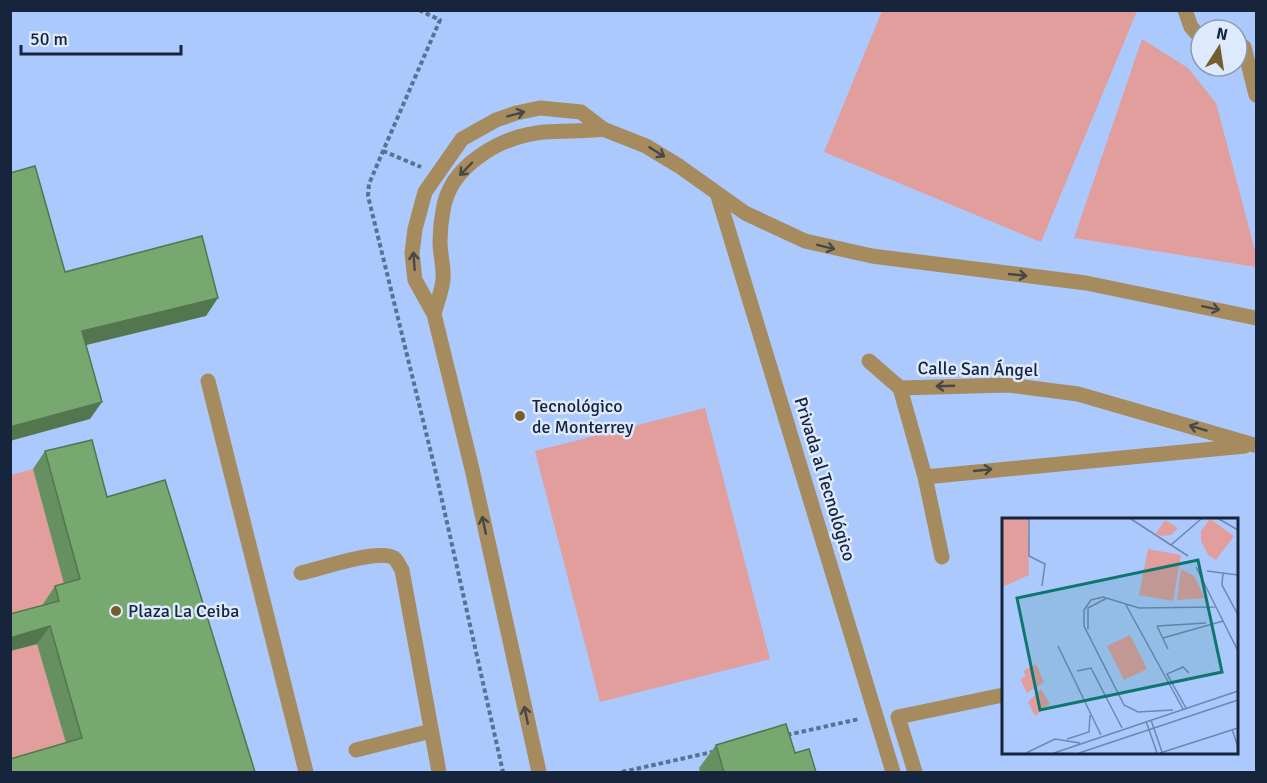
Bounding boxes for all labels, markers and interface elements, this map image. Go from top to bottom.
scale bar [21,18,182,56]
north arrow [1189,18,1249,78]
text: N [1214,23,1229,45]
text: 50 m [30,28,68,50]
one-way arrow [506,108,525,119]
one-way arrow [648,147,665,159]
one-way arrow [459,161,473,176]
one-way arrow [816,241,835,253]
one-way arrow [408,251,419,271]
one-way arrow [1008,270,1028,281]
one-way arrow [1201,302,1220,314]
street label: Calle San Ángel [918,357,1038,381]
one-way arrow [936,381,956,392]
street label: Privada al Tecnológico [790,394,860,564]
place label: Tecnológico de Monterrey [532,395,634,438]
marker: Tecnológico de Monterrey [513,409,527,423]
one-way arrow [1189,422,1208,433]
one-way arrow [973,465,993,476]
one-way arrow [478,516,490,535]
inset map [1002,518,1237,753]
place label: Plaza La Ceiba [128,600,239,622]
marker: Plaza La Ceiba [109,604,123,618]
one-way arrow [520,706,532,725]

